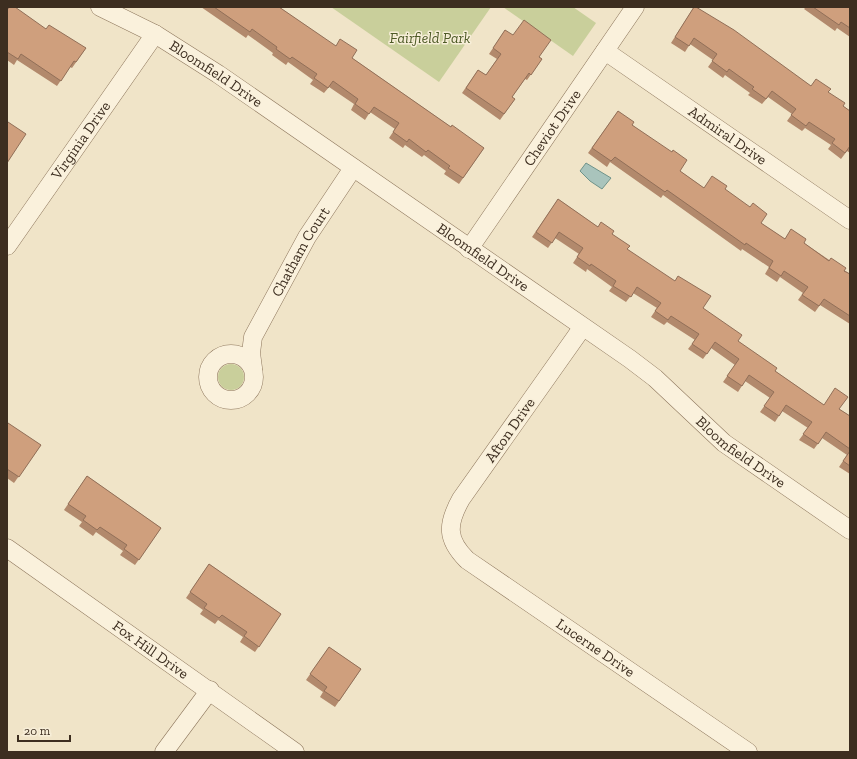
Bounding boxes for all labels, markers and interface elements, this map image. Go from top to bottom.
park label: Fairfield Park [390,29,471,47]
street label: Bloomfield Drive [166,36,266,111]
street label: Cheviot Drive [520,86,585,169]
street label: Virginia Drive [47,98,114,184]
street label: Admiral Drive [685,102,770,169]
street label: Chatham Court [268,203,334,300]
street label: Bloomfield Drive [433,219,532,295]
street label: Afton Drive [481,394,539,466]
street label: Bloomfield Drive [692,412,789,492]
street label: Lucerne Drive [553,615,638,681]
street label: Fox Hill Drive [109,617,192,683]
scale bar [18,717,70,743]
text: 20 m [24,724,51,738]

